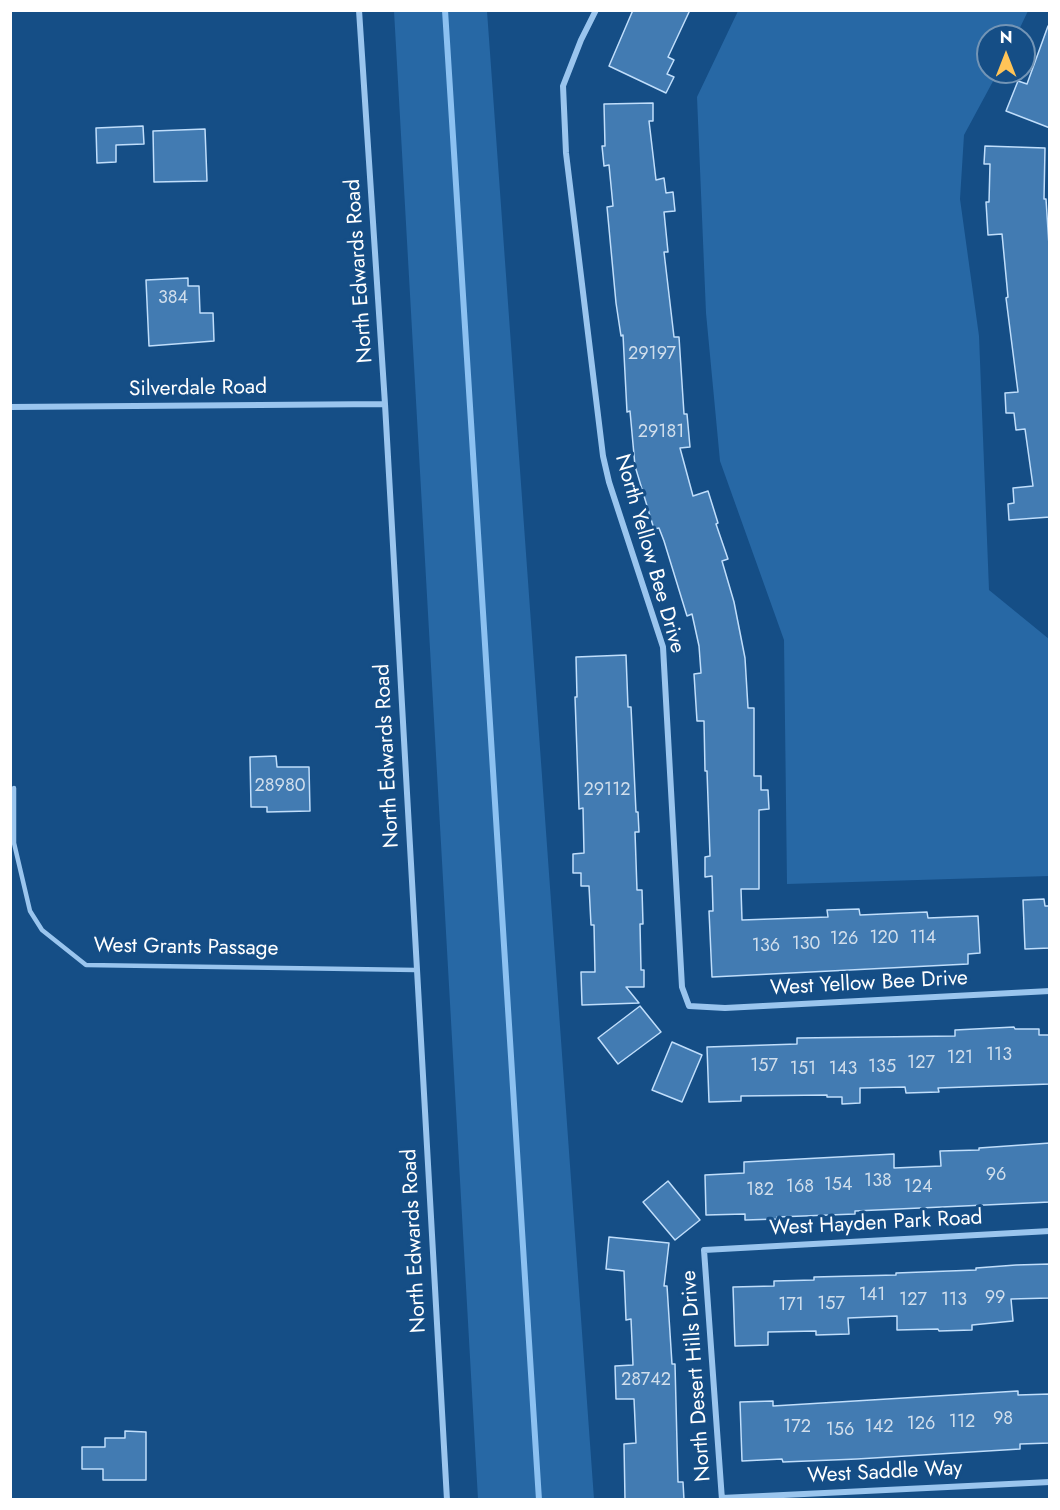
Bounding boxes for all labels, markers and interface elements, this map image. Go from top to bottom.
north arrow [976,24,1036,84]
text: N [1000,26,1012,49]
street label: North Edwards Road [341,178,379,364]
house number: 384 [158,288,188,310]
house number: 29197 [628,344,676,366]
street label: Silverdale Road [129,375,267,403]
house number: 29181 [638,422,684,444]
street label: North Yellow Bee Drive [609,452,689,656]
street label: North Edwards Road [371,663,405,849]
house number: 28980 [254,776,306,798]
house number: 29112 [583,780,631,802]
house number: 120 [869,928,899,950]
house number: 114 [910,928,936,950]
house number: 126 [830,929,858,951]
street label: West Grants Passage [93,934,279,962]
house number: 130 [792,934,820,956]
house number: 136 [752,936,780,958]
street label: West Yellow Bee Drive [770,966,968,1002]
house number: 113 [986,1045,1012,1067]
house number: 121 [947,1048,973,1070]
house number: 127 [907,1053,935,1075]
house number: 157 [750,1056,778,1078]
house number: 135 [868,1057,896,1079]
house number: 151 [790,1059,816,1081]
house number: 143 [829,1059,857,1081]
street label: North Edwards Road [398,1148,432,1334]
house number: 96 [986,1165,1006,1187]
house number: 138 [864,1171,892,1193]
house number: 154 [824,1175,852,1197]
house number: 168 [786,1177,814,1199]
house number: 124 [904,1177,932,1199]
house number: 182 [746,1180,774,1202]
street label: West Hayden Park Road [769,1206,983,1242]
street label: North Desert Hills Drive [677,1269,717,1483]
house number: 141 [859,1285,885,1307]
house number: 99 [985,1288,1005,1310]
house number: 127 [899,1290,927,1312]
house number: 113 [941,1290,967,1312]
house number: 157 [817,1294,845,1316]
house number: 171 [778,1295,804,1317]
house number: 28742 [621,1370,671,1392]
house number: 98 [993,1409,1013,1431]
house number: 112 [949,1412,975,1434]
house number: 126 [907,1414,935,1436]
house number: 172 [783,1417,811,1439]
house number: 142 [865,1417,893,1439]
house number: 156 [826,1420,854,1442]
street label: West Saddle Way [807,1456,963,1490]

